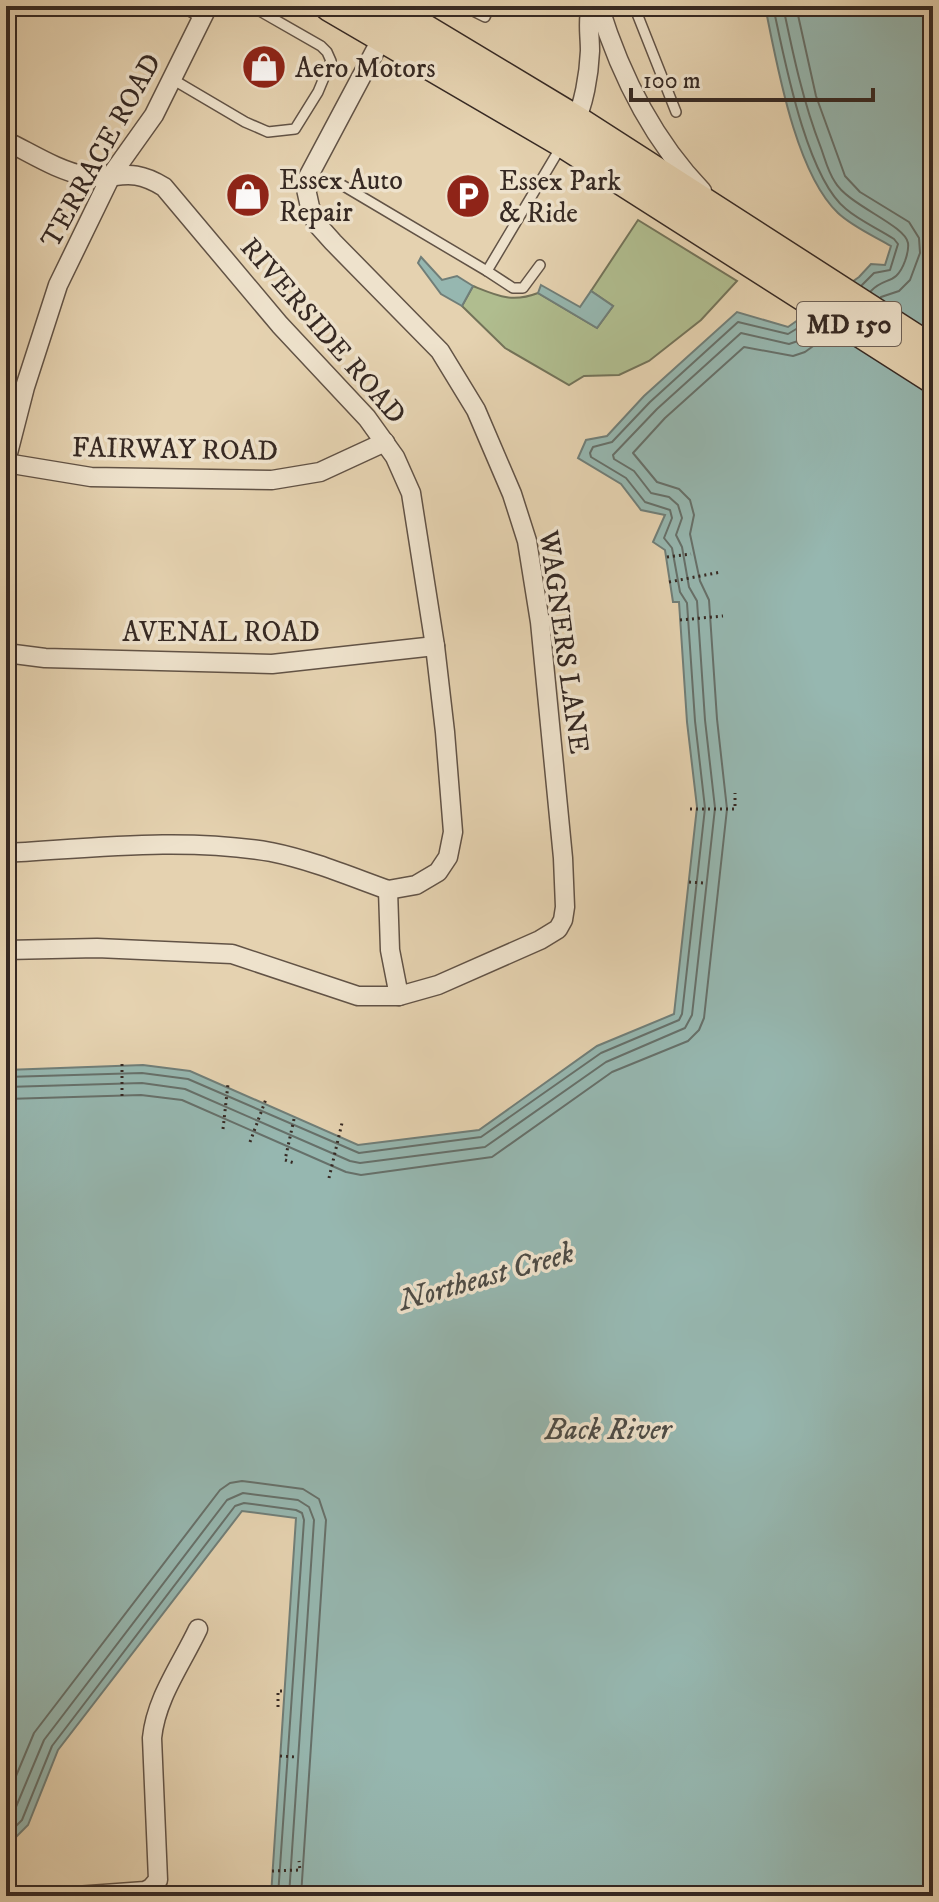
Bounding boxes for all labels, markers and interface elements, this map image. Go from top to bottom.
shop icon: Aero Motors [240,43,288,91]
street label: TERRACE ROAD [33,47,169,254]
place label: Aero Motors [295,51,436,86]
scale bar [631,52,873,102]
text: 100 m [643,66,701,96]
place label: Essex Auto Repair [279,163,403,230]
place label: Essex Park & Ride [499,164,621,231]
shop icon: Essex Auto Repair [224,171,272,219]
parking icon: Essex Park & Ride [444,172,492,220]
street label: RIVERSIDE ROAD [232,231,413,431]
road number: MD 150 [797,302,901,346]
street label: FAIRWAY ROAD [72,430,278,469]
street label: WAGNERS LANE [530,527,597,756]
street label: AVENAL ROAD [122,615,320,650]
water label: Northeast Creek [393,1235,579,1321]
water label: Back River [544,1412,673,1449]

